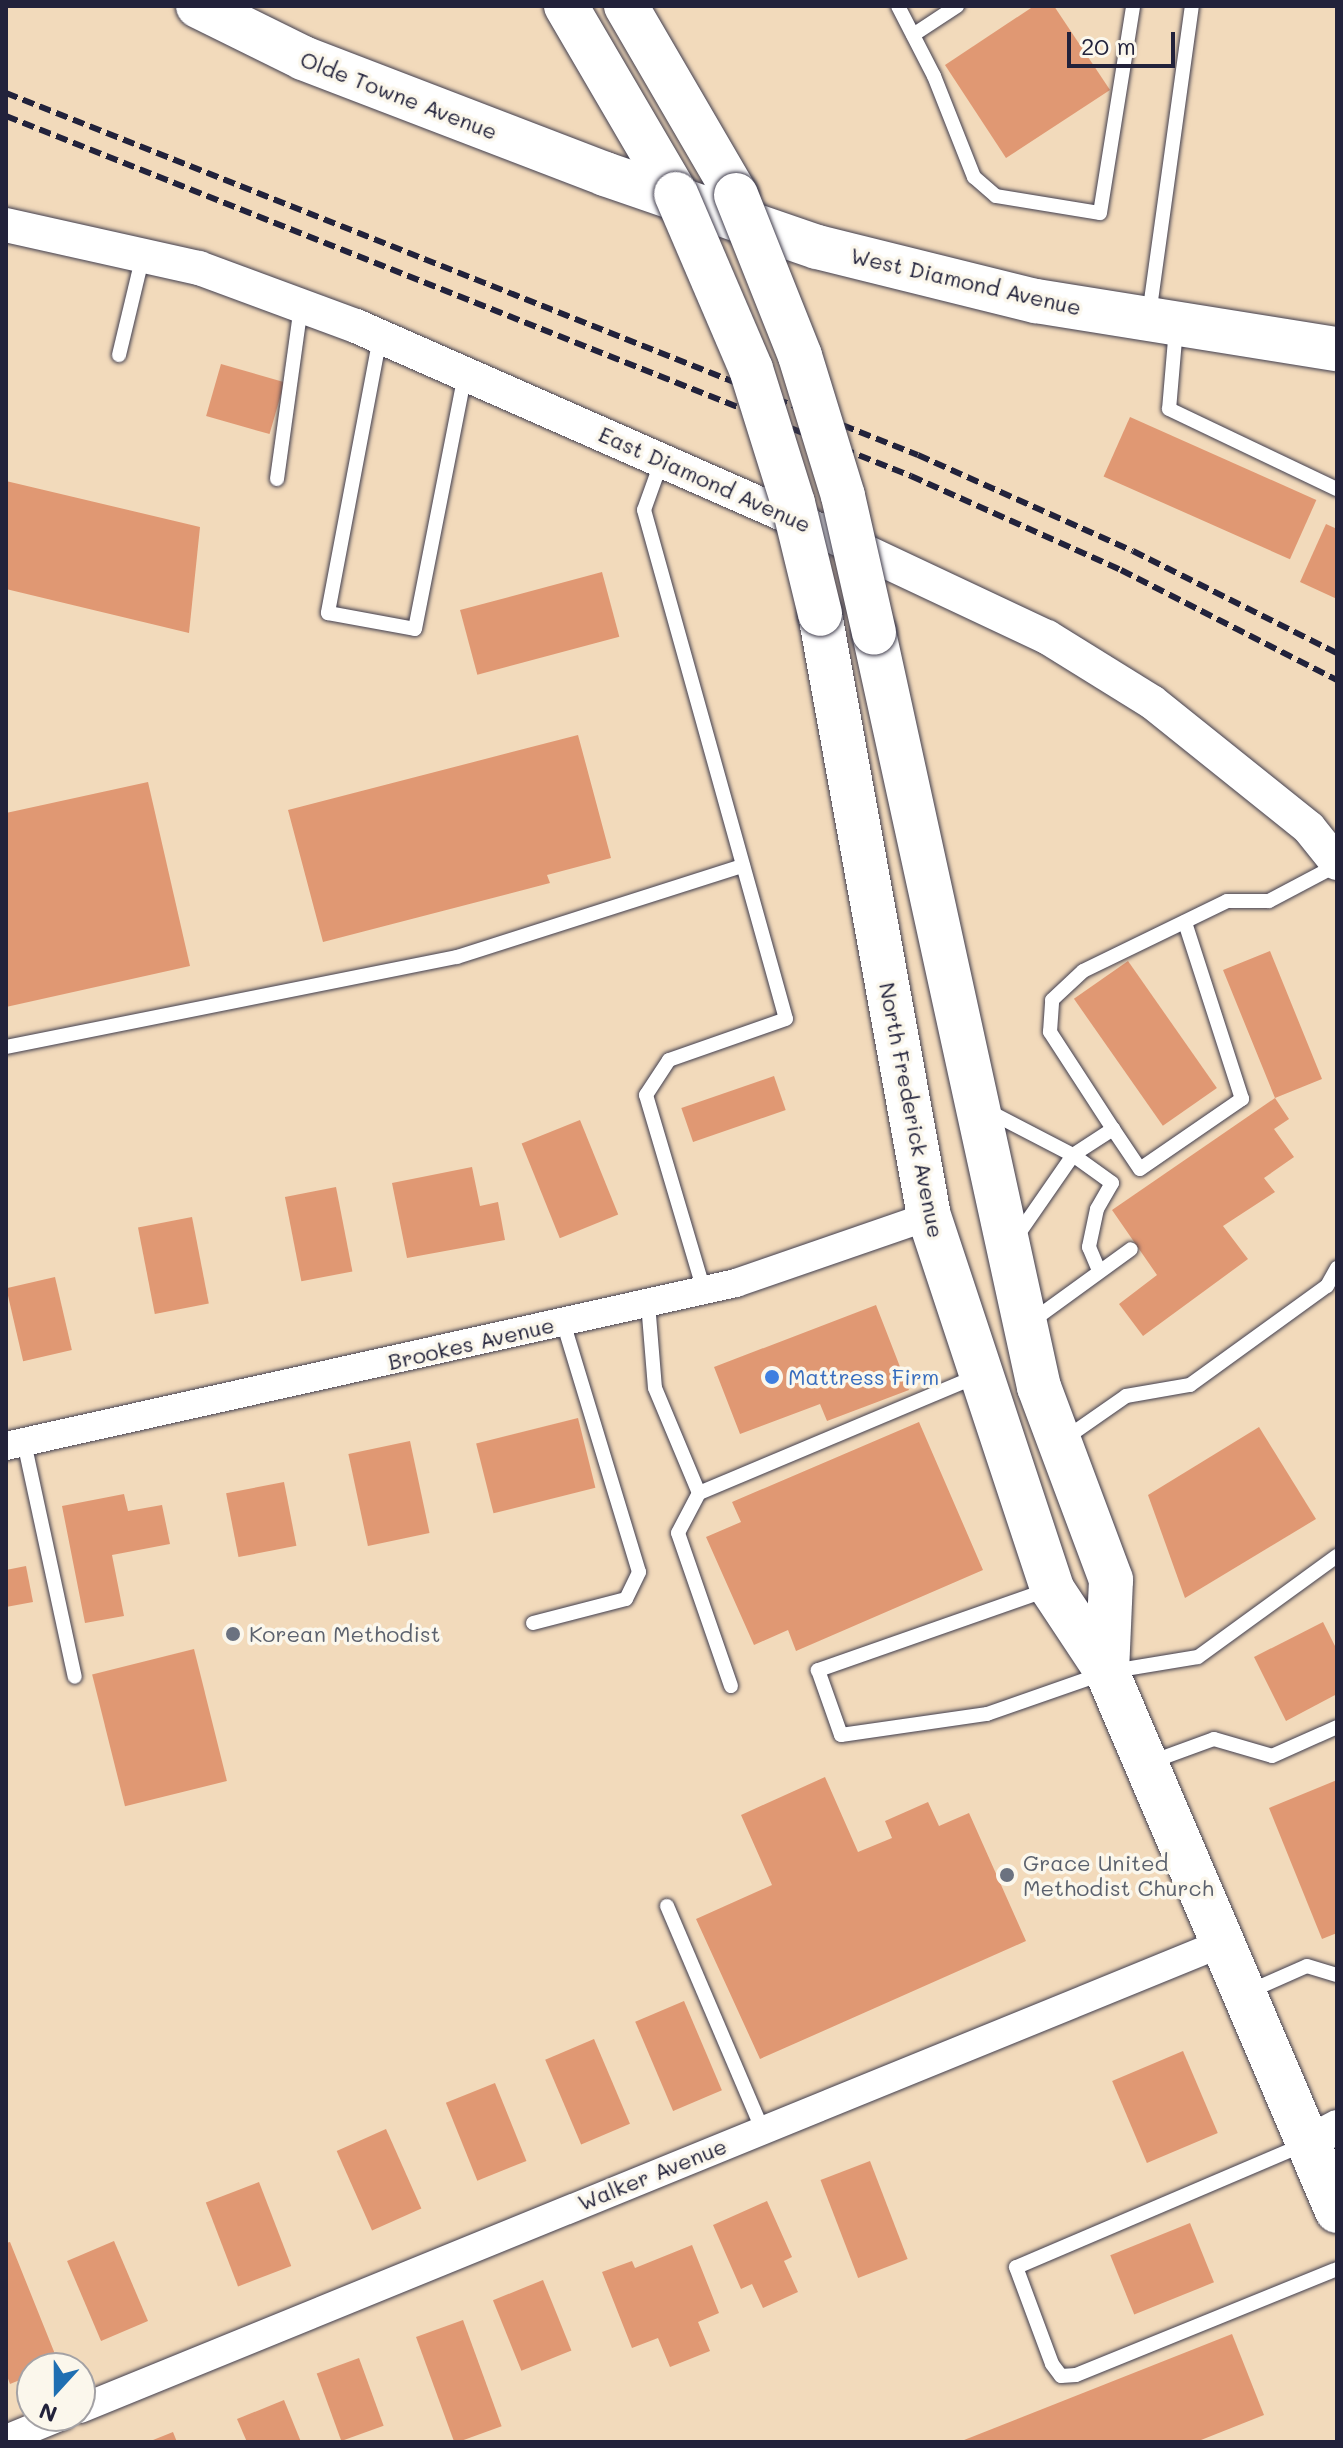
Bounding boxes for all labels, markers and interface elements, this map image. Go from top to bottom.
scale bar [1071,16,1179,66]
text: 20 m [1081,30,1136,61]
street label: Olde Towne Avenue [297,45,501,145]
street label: West Diamond Avenue [848,242,1084,320]
street label: East Diamond Avenue [595,420,815,538]
street label: North Frederick Avenue [874,980,950,1240]
street label: Brookes Avenue [385,1311,557,1375]
place label: Mattress Firm [788,1364,939,1390]
marker: Mattress Firm [763,1368,781,1386]
place label: Korean Methodist [249,1621,440,1647]
marker: Korean Methodist [224,1625,242,1643]
place label: Grace United Methodist Church [1023,1849,1214,1900]
marker: Grace United Methodist Church [998,1866,1016,1884]
street label: Walker Avenue [574,2132,730,2216]
north arrow [16,2352,96,2432]
text: N [35,2396,61,2430]

